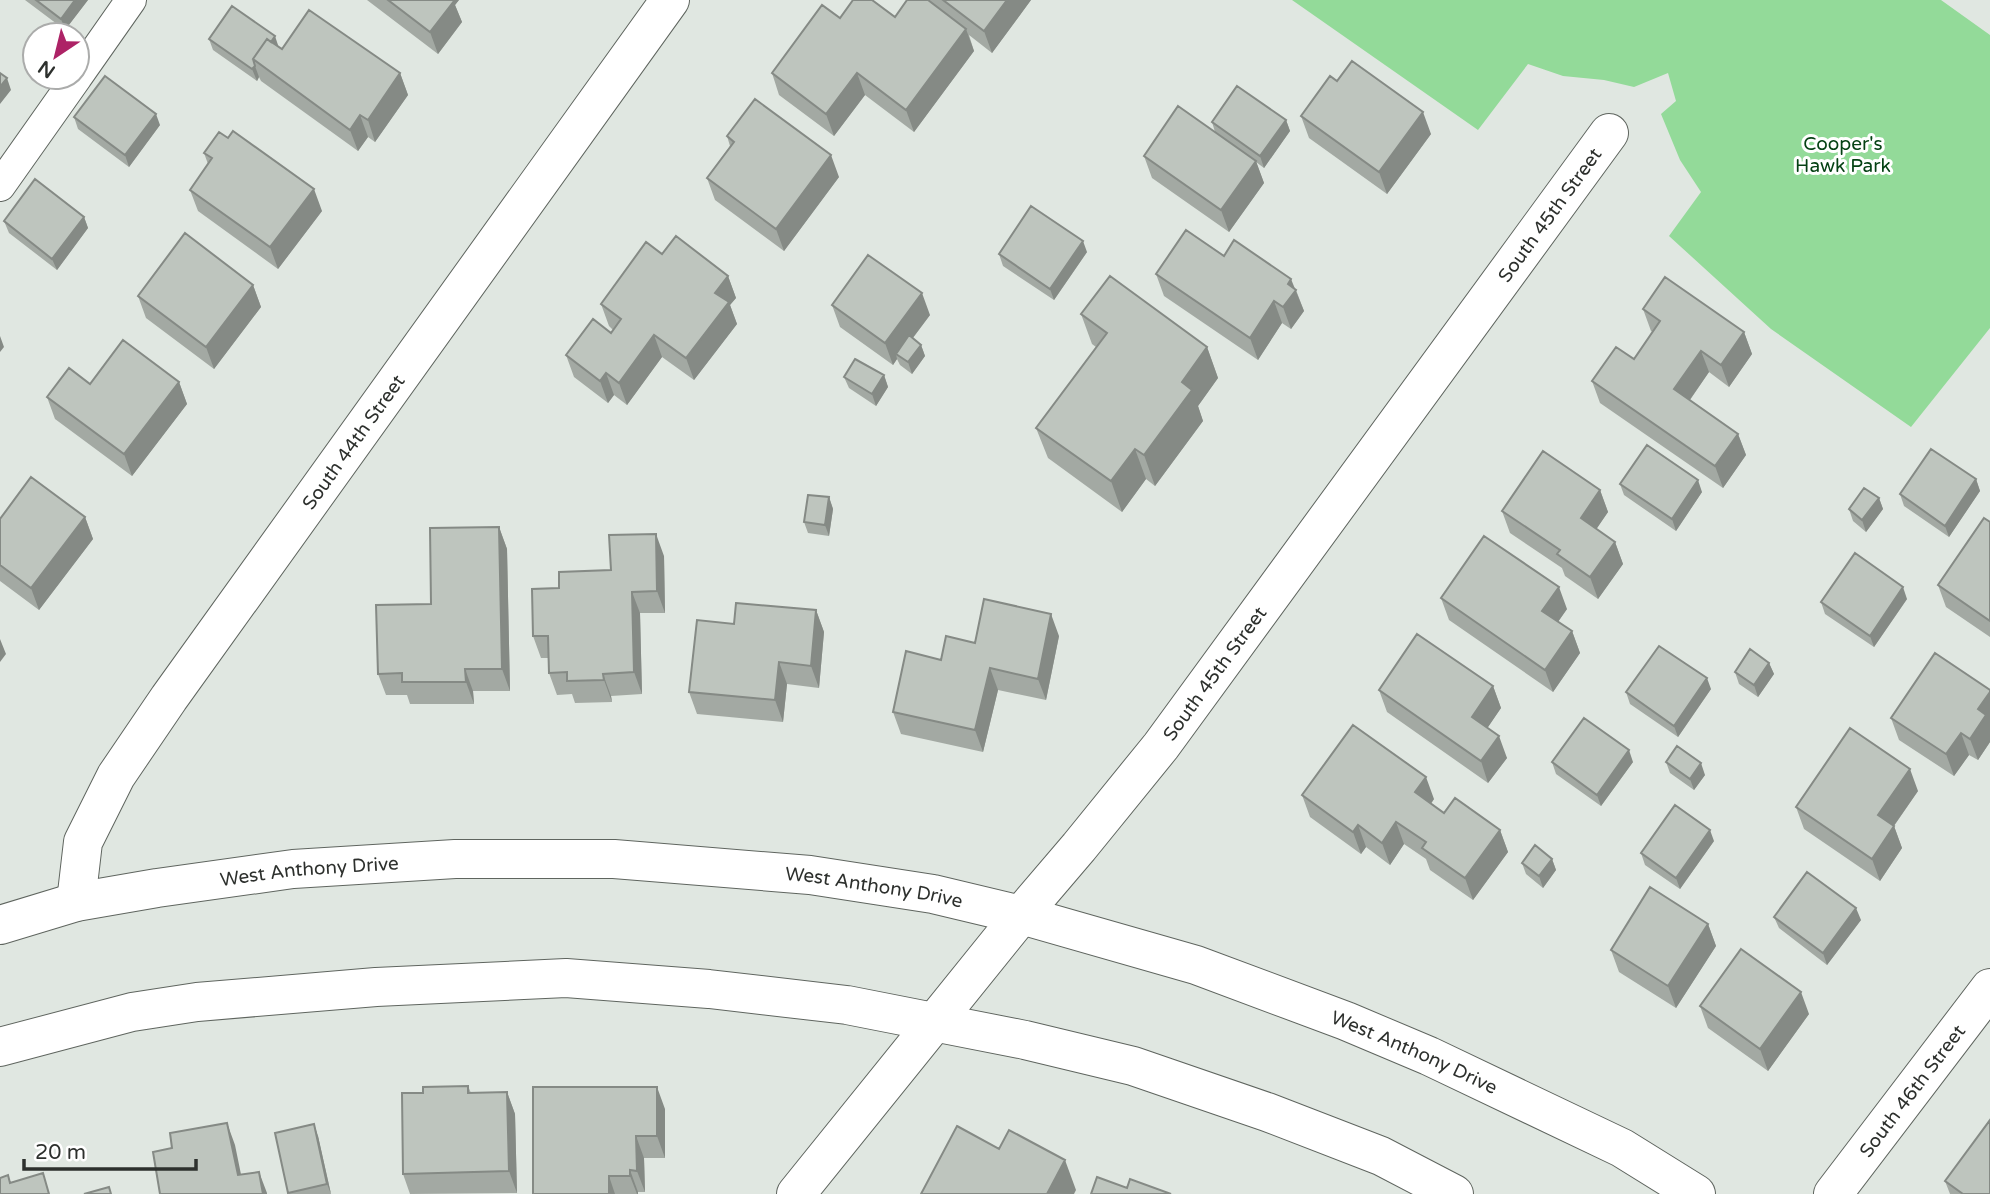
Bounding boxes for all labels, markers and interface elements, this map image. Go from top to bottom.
north arrow [21,21,91,91]
text: N [34,56,59,82]
park label: Cooper's Hawk Park [1795,133,1891,177]
street label: South 45th Street [1494,144,1606,287]
street label: South 44th Street [298,371,410,514]
street label: South 45th Street [1159,602,1271,745]
street label: West Anthony Drive [219,852,399,891]
street label: West Anthony Drive [784,863,965,913]
street label: West Anthony Drive [1328,1006,1501,1099]
street label: South 46th Street [1855,1021,1970,1162]
scale bar [24,1128,196,1172]
text: 20 m [35,1140,86,1165]

